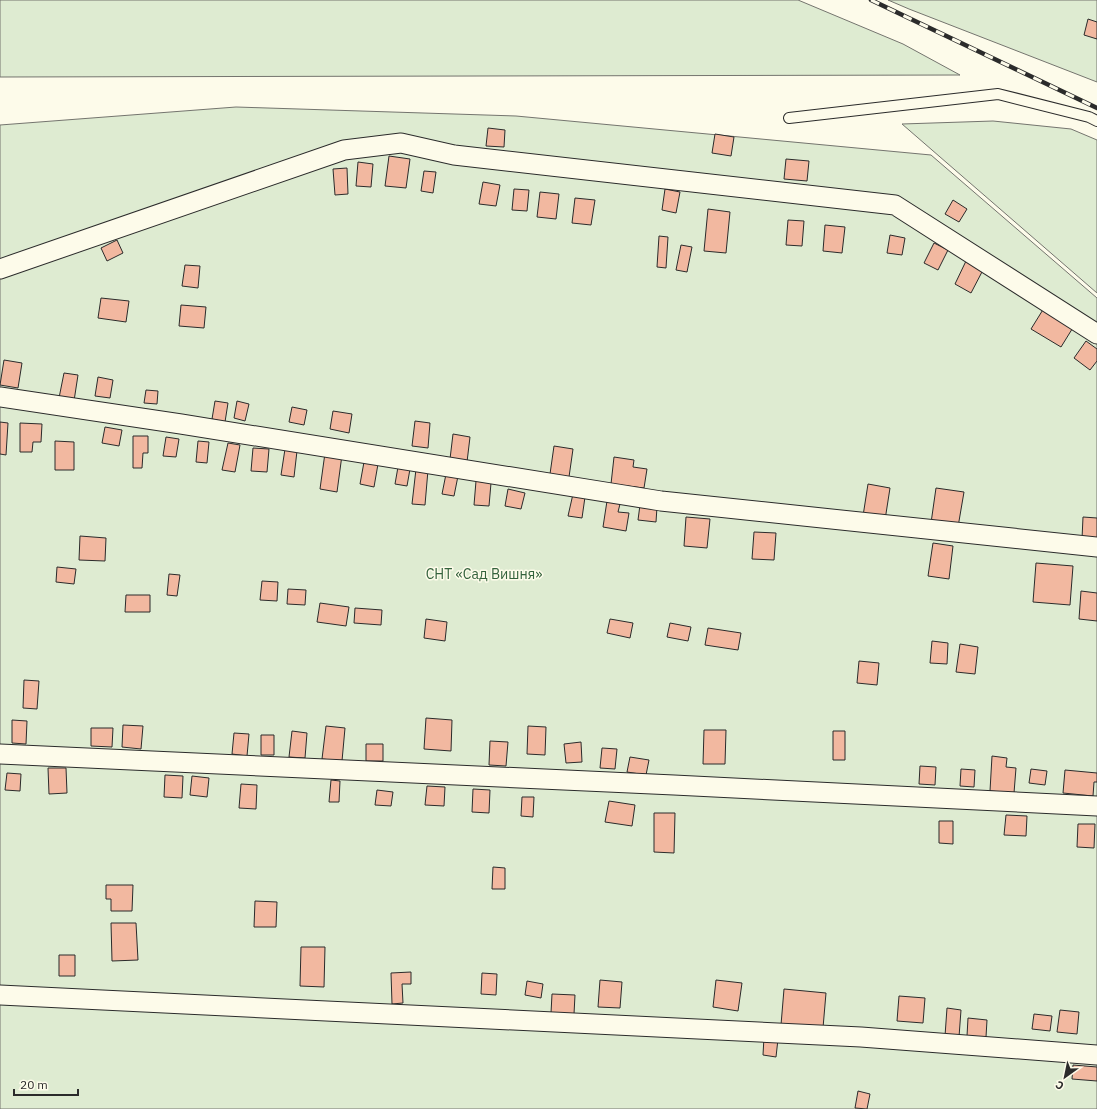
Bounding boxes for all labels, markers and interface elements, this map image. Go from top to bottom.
park label: СНТ «Сад Вишня» [426,565,542,583]
north arrow [1045,1057,1085,1097]
scale bar [14,1071,78,1097]
text: 20 m [20,1077,48,1092]
text: С [1053,1078,1066,1093]

